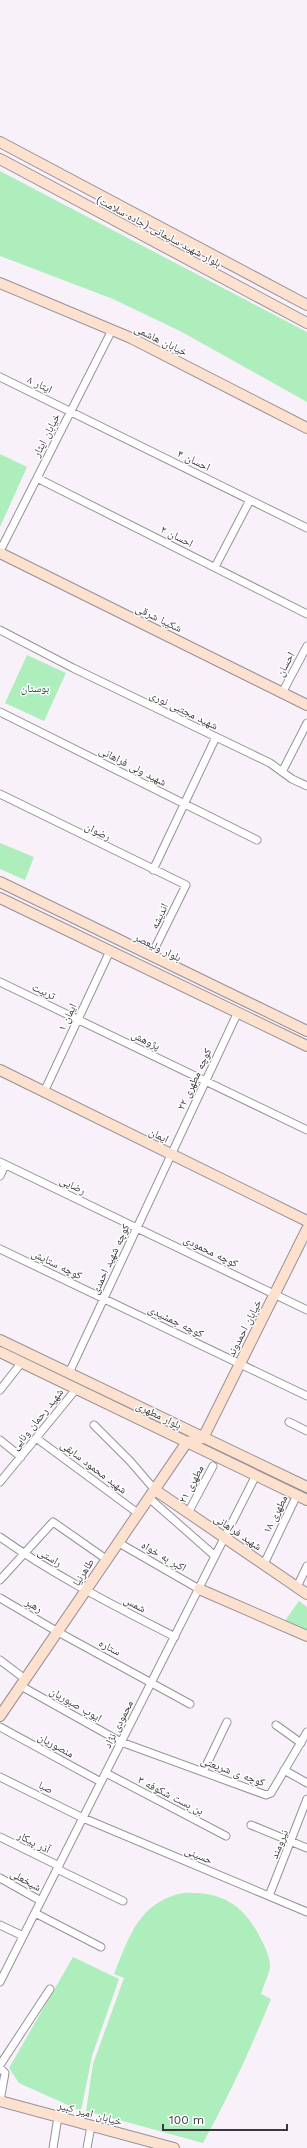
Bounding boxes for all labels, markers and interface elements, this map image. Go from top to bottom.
street label: بلوار شهید سلیمانی (جاده سلامت) [94,193,223,270]
street label: خیابان هاشمی [132,322,189,359]
street label: ایثار ۸ [25,373,54,396]
street label: خیابان ایثار [30,411,63,460]
street label: احسان ۴ [175,447,212,474]
street label: احسان ۲ [158,523,195,550]
street label: شکیبا شرقی [134,602,184,635]
street label: احسان [274,650,297,679]
park label: بوستان [21,682,49,695]
street label: شهید مجتبی نوری [147,688,220,733]
street label: شهید ولی فراهانی [97,744,169,789]
street label: رضوان [83,820,113,843]
street label: اندیشه [148,901,171,931]
street label: بلوار ولیعصر [131,930,183,964]
street label: تربیت [30,980,58,1003]
street label: ایمان ۱ [55,1001,79,1033]
street label: پژوهش [129,1028,162,1053]
street label: کوچه مطهری ۲۲ [175,1046,215,1112]
street label: ایمان [147,1125,171,1146]
street label: رضایی [58,1174,88,1197]
street label: کوچه شهید احمدی [89,1222,133,1296]
street label: کوچه محمودی [181,1233,240,1270]
street label: کوچه ستایش [29,1247,84,1282]
street label: خیابان احمدوند [224,1297,264,1359]
street label: کوچه جمشیدی [146,1302,206,1341]
street label: شهید رحمان ونایی [9,1386,66,1453]
street label: بلوار مطهری [134,1399,184,1432]
street label: شهید محمود سابقی [58,1438,129,1497]
street label: مطهری ۲۱ [176,1463,207,1505]
street label: مطهری ۱۸ [260,1493,291,1535]
street label: شهید فراهانی [211,1512,264,1553]
street label: اکبر به خواه [139,1538,188,1574]
street label: راستی [35,1545,64,1570]
street label: طاهرنیا [70,1556,97,1588]
street label: شمس [122,1593,148,1615]
street label: رهبر [22,1595,45,1616]
street label: ستاره [97,1636,123,1659]
street label: ایوب صبوریان [47,1684,104,1725]
street label: محمودی نژاد [101,1698,136,1750]
street label: منصوریان [35,1730,76,1761]
street label: کوچه ی شریعتی [199,1754,267,1789]
street label: بن بست شکوفه ۳ [136,1773,206,1818]
street label: صبا [36,1778,55,1797]
street label: آذر پیکار [14,1828,52,1856]
street label: نیرومند [268,1828,291,1861]
street label: حسینی [183,1844,215,1867]
street label: شیخعلی [8,1867,43,1894]
street label: خیابان امیر کبیر [55,2098,123,2128]
scale bar [163,2106,287,2132]
text: 100 m [169,2113,204,2127]

